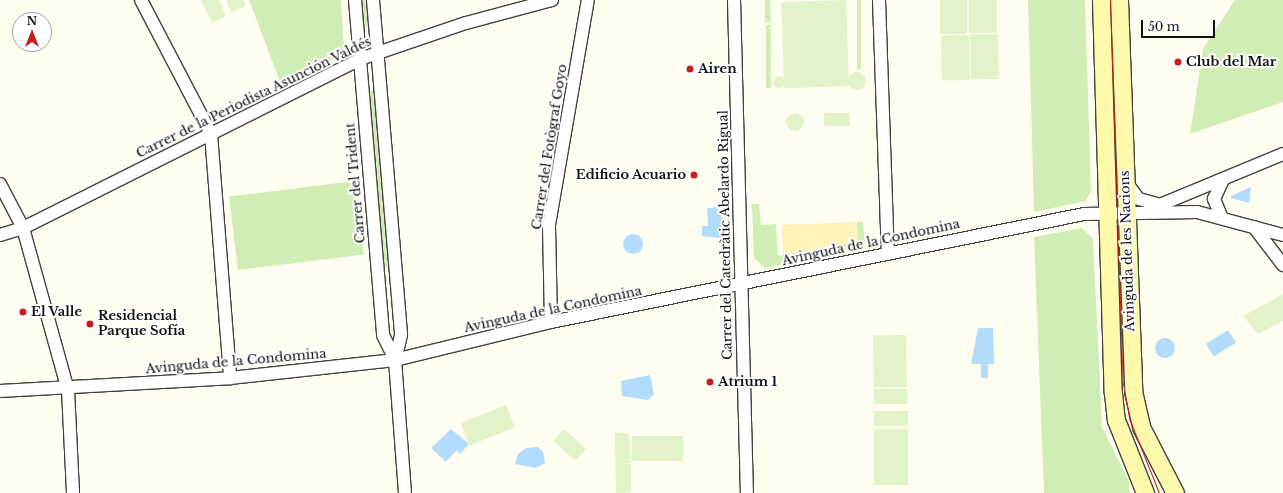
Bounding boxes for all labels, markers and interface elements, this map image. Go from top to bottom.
north arrow [12,12,52,52]
scale bar [1143,12,1217,38]
text: N [27,14,37,28]
text: 50 m [1148,19,1180,34]
street label: Carrer de la Periodista Asunción Valdés [133,34,375,162]
place label: Club del Mar [1186,54,1276,70]
marker: Club del Mar [1173,57,1183,67]
place label: Airen [698,61,737,77]
street label: Carrer del Fotògraf Goyo [529,63,571,231]
marker: Airen [685,64,695,74]
street label: Carrer del Catedràtic Abelardo Rigual [716,110,736,360]
street label: Carrer del Trident [343,122,369,244]
place label: Edificio Acuario [575,167,686,183]
marker: Edificio Acuario [689,170,699,180]
street label: Avinguda de les Nacions [1117,170,1139,332]
street label: Avinguda de la Condomina [781,216,961,270]
street label: Avinguda de la Condomina [463,283,643,337]
place label: El Valle [31,304,83,320]
marker: El Valle [18,307,28,317]
place label: Residencial Parque Sofía [98,309,185,340]
marker: Residencial Parque Sofía [85,319,95,329]
street label: Avinguda de la Condomina [145,346,327,378]
place label: Atrium 1 [718,374,777,390]
marker: Atrium 1 [705,377,715,387]

